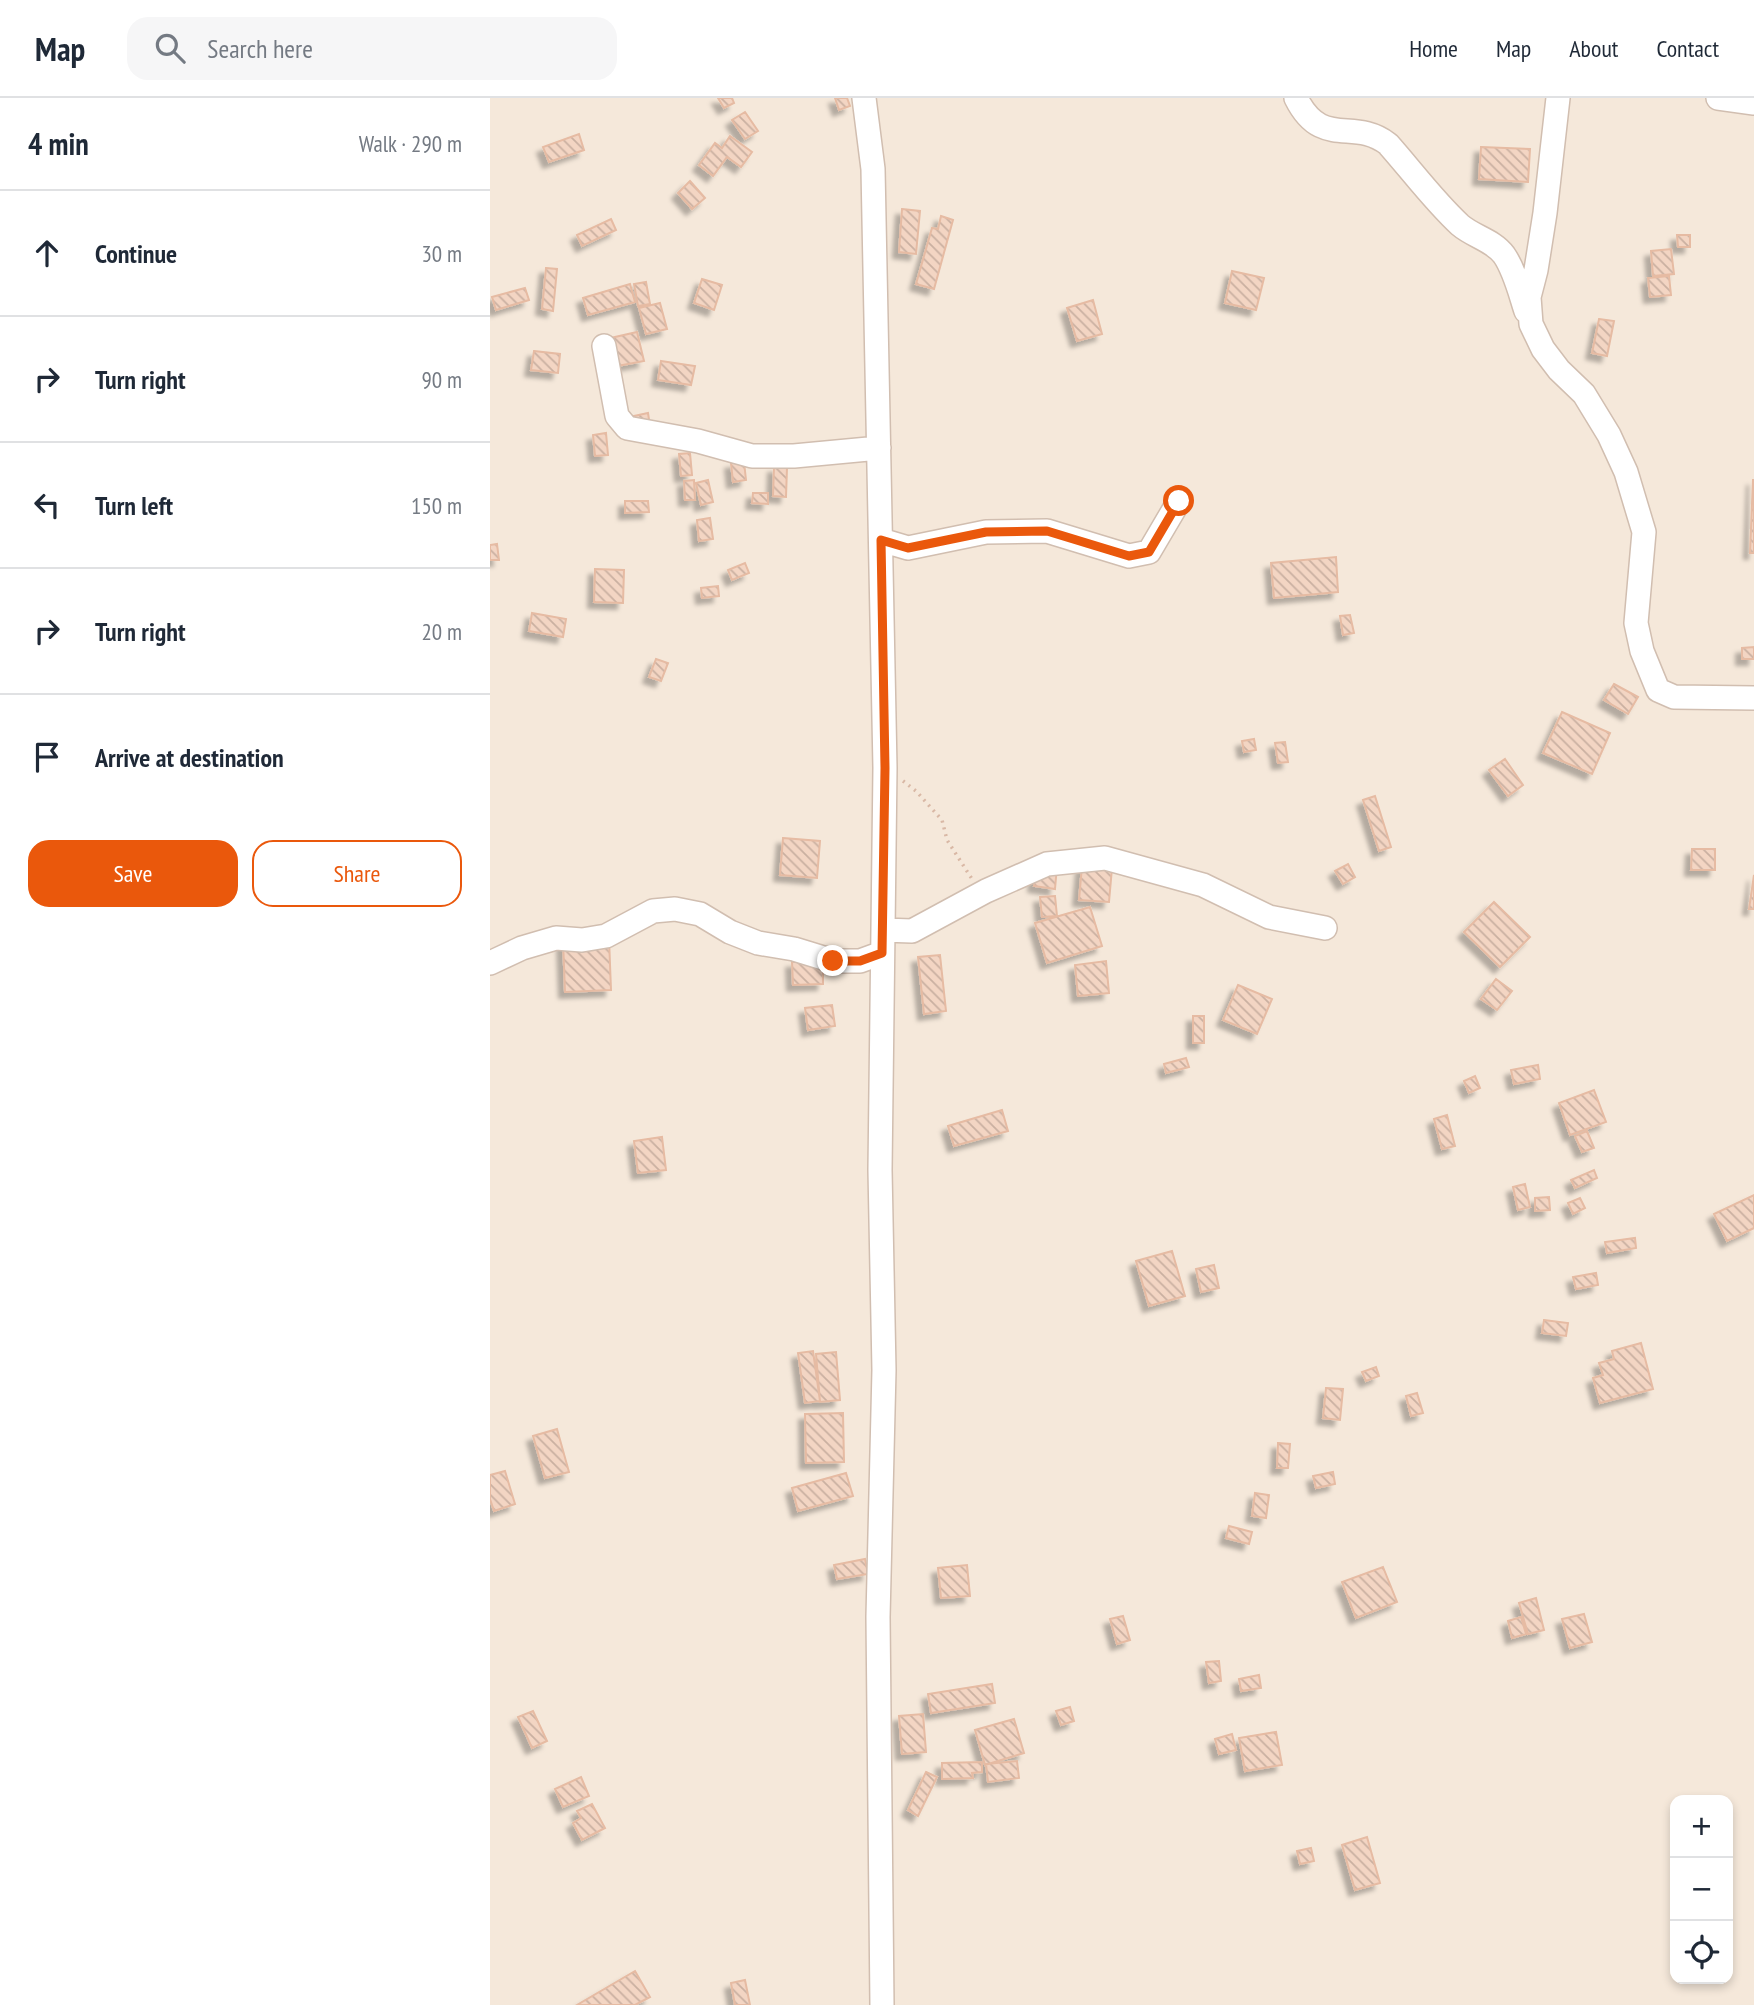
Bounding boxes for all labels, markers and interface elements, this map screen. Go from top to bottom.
search box [127,17,617,80]
text: Map [35,27,85,70]
icon: search [151,29,189,67]
text: Search here [207,32,313,65]
text: Home [1409,33,1458,64]
text: Map [1496,33,1531,64]
text: About [1569,33,1618,64]
text: Contact [1656,33,1719,64]
text: 4 min [28,124,89,163]
text: Walk · 290 m [359,129,462,158]
icon: ahead [28,234,66,272]
text: Continue [95,237,177,270]
text: 30 m [421,239,462,268]
icon: right [28,360,66,398]
text: Turn right [95,363,186,396]
text: 90 m [421,365,462,394]
route start [1163,485,1194,516]
icon: left [28,486,66,524]
text: Turn left [95,489,173,522]
text: 150 m [411,491,462,520]
icon: right [28,612,66,650]
text: Turn right [95,615,186,648]
text: 20 m [421,617,462,646]
icon: arrive [28,738,66,776]
text: Arrive at destination [95,741,284,774]
button: Save [28,840,238,907]
button: Share [252,840,462,907]
route end [817,945,848,976]
map controls [1670,1795,1733,1984]
button: + [1670,1795,1733,1858]
button: − [1670,1858,1733,1921]
button: locate [1670,1921,1733,1984]

